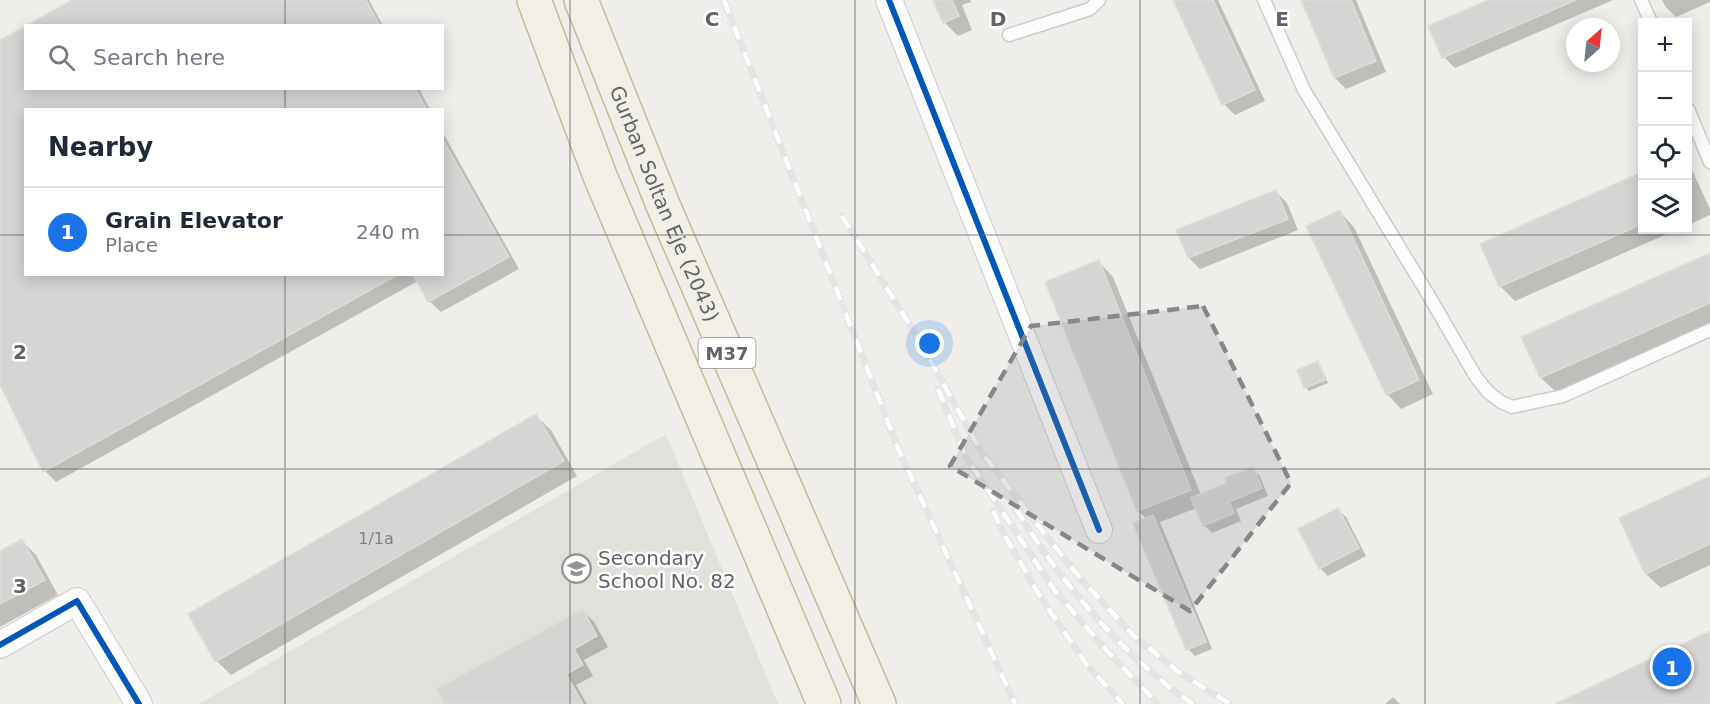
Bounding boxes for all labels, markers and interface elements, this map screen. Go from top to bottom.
text: C [705,7,719,31]
text: D [990,7,1006,31]
text: E [1275,7,1289,31]
north arrow [1566,18,1620,72]
map controls [1638,18,1692,234]
button: + [1638,18,1692,72]
search box [24,24,444,90]
icon: search [45,41,78,74]
text: Search here [93,45,225,70]
button: − [1638,72,1692,126]
street label: Gurban Soltan Eje (2043) [604,82,724,325]
button: locate [1638,126,1692,180]
text: Nearby [48,132,153,162]
button: layers [1638,180,1692,234]
text: Grain Elevator [105,208,283,233]
text: 1 [61,220,74,244]
text: 240 m [356,220,420,244]
text: Place [105,233,158,257]
your location [915,329,944,358]
road number: M37 [698,338,756,368]
text: 2 [13,340,27,364]
house number: 1/1а [358,529,394,548]
place label: Secondary School No. 82 [598,546,736,593]
school or university icon: Secondary School No. 82 [561,553,593,585]
text: 3 [13,574,27,598]
pin: 1 [1652,644,1692,690]

